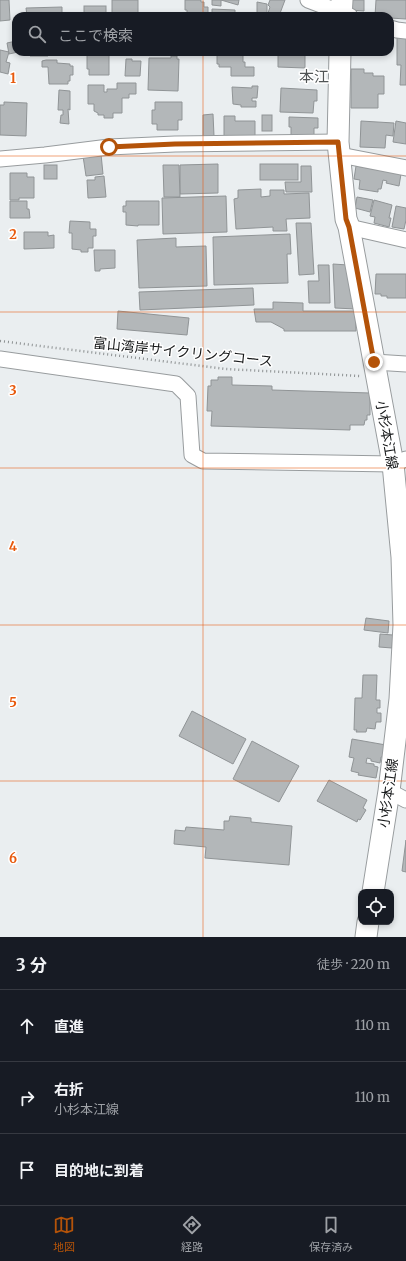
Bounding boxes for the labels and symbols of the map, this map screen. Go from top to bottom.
district label: 本江 [299,67,329,86]
text: 1 [10,70,16,87]
route start [100,138,118,156]
text: 2 [9,226,17,243]
street label: 富山湾岸サイクリングコース [92,334,274,370]
route end [365,353,383,371]
text: 3 [9,382,17,399]
street label: 小杉本江線 [372,399,402,471]
text: 4 [9,538,18,555]
text: 5 [9,694,17,711]
street label: 小杉本江線 [374,757,402,829]
text: 6 [9,850,17,867]

